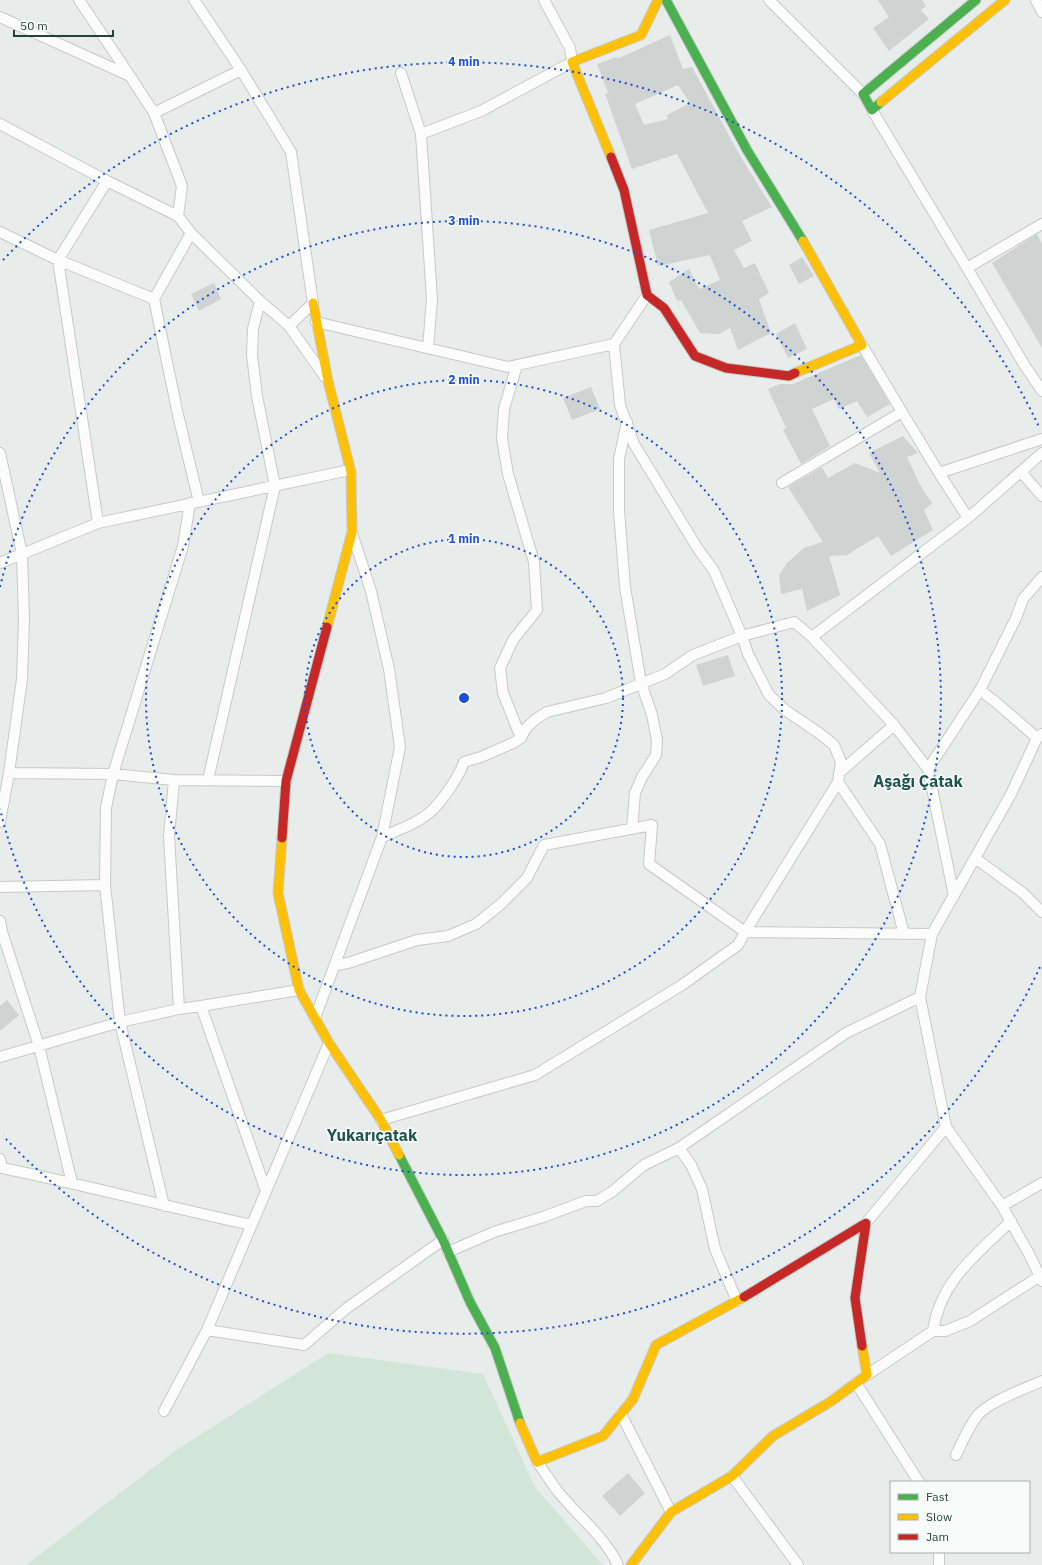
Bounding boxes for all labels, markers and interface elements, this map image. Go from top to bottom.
scale bar [14,12,113,38]
text: 50 m [20,18,48,33]
text: 4 min [448,54,480,69]
text: 3 min [448,213,480,228]
text: 2 min [448,372,480,387]
text: 1 min [448,531,480,546]
centre of rings [457,691,471,705]
district label: Aşağı Çatak [873,771,963,791]
district label: Yukarıçatak [327,1125,418,1145]
legend [890,1481,1030,1553]
text: Fast [926,1489,949,1504]
text: Slow [926,1509,952,1524]
text: Jam [926,1529,949,1544]

